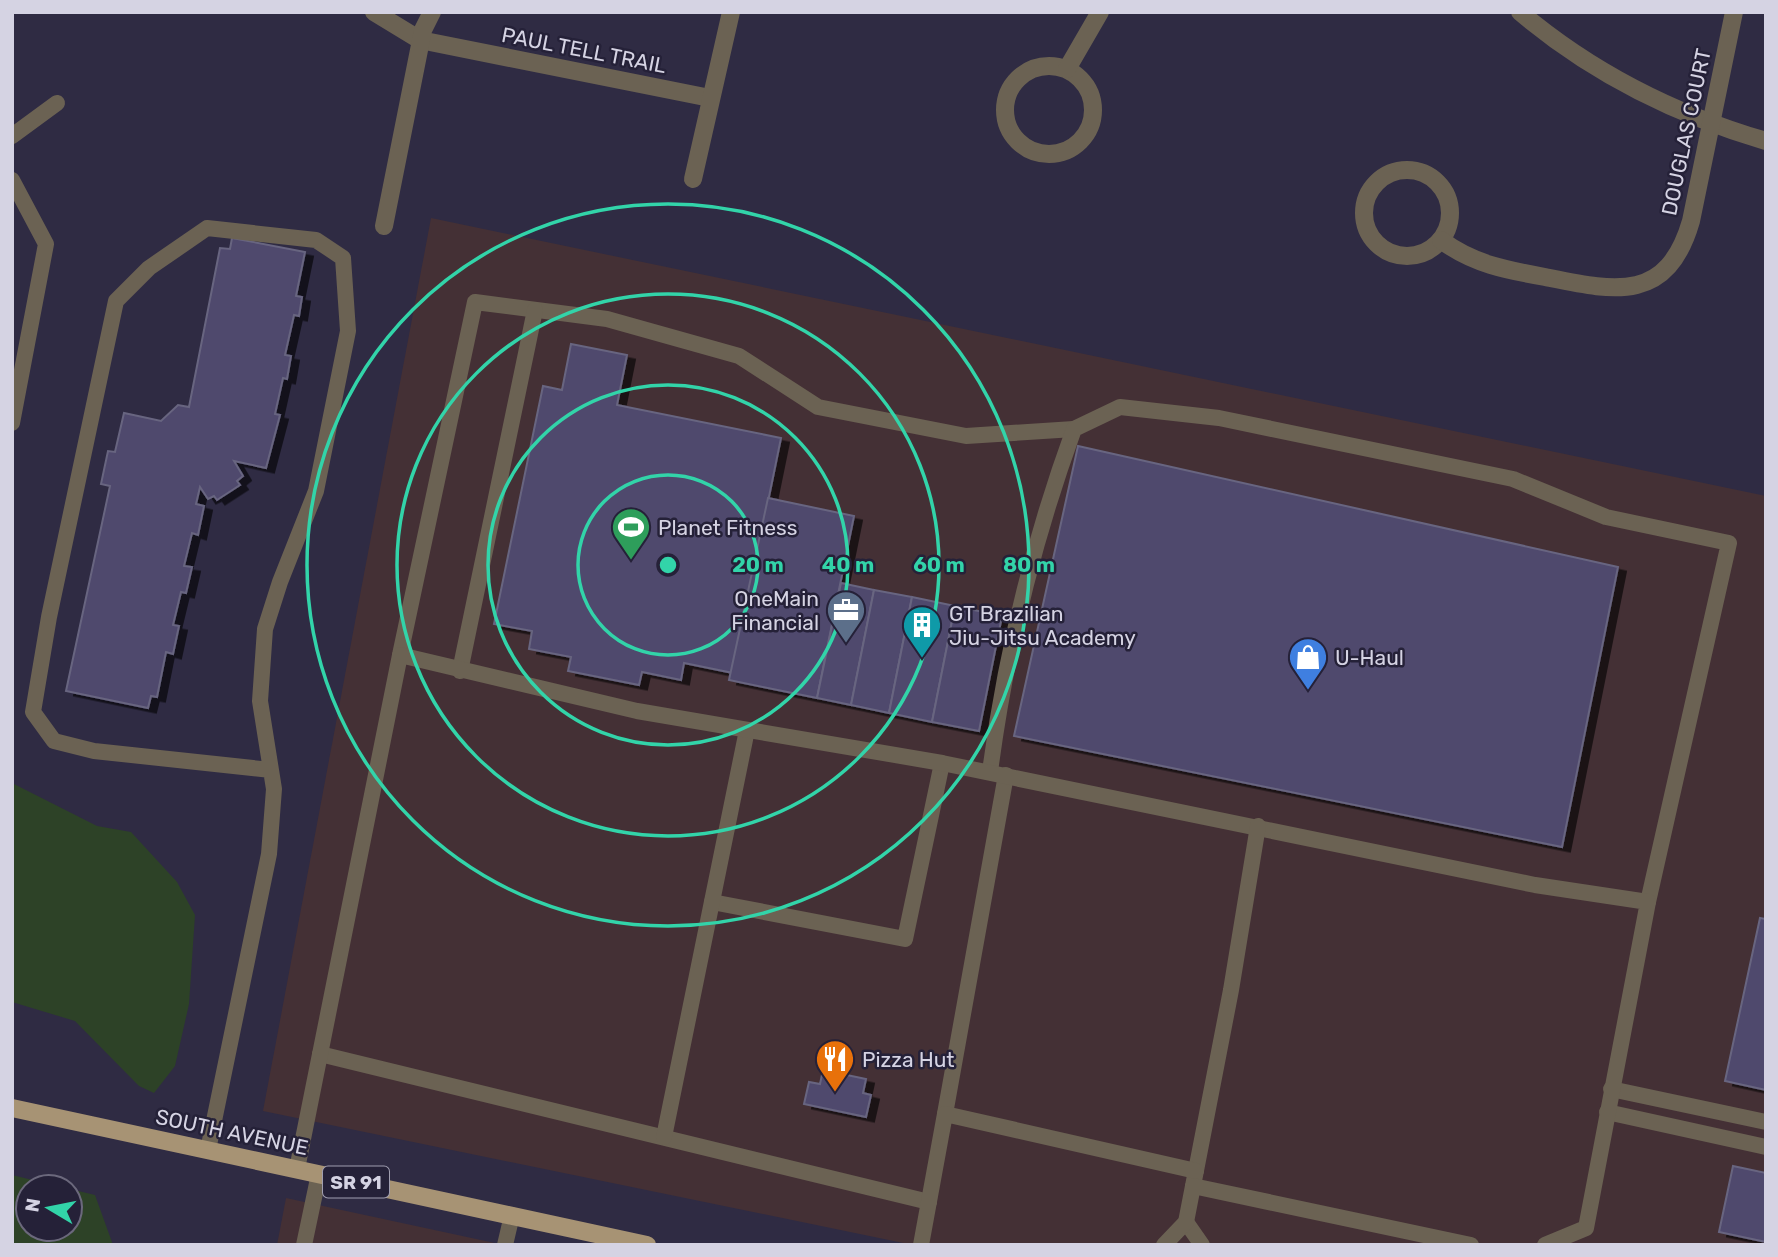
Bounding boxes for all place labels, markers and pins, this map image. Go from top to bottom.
sports icon: Planet Fitness [610,506,652,561]
place label: Planet Fitness [658,515,797,540]
centre of rings [656,553,680,577]
place label: OneMain Financial [731,586,819,635]
office icon: OneMain Financial [825,589,867,644]
place label: GT Brazilian Jiu-Jitsu Academy [949,601,1136,650]
building icon: GT Brazilian Jiu-Jitsu Academy [901,604,943,659]
shop icon: U-Haul [1287,636,1329,691]
place label: U-Haul [1335,645,1404,670]
restaurant icon: Pizza Hut [814,1038,856,1093]
place label: Pizza Hut [862,1047,955,1072]

